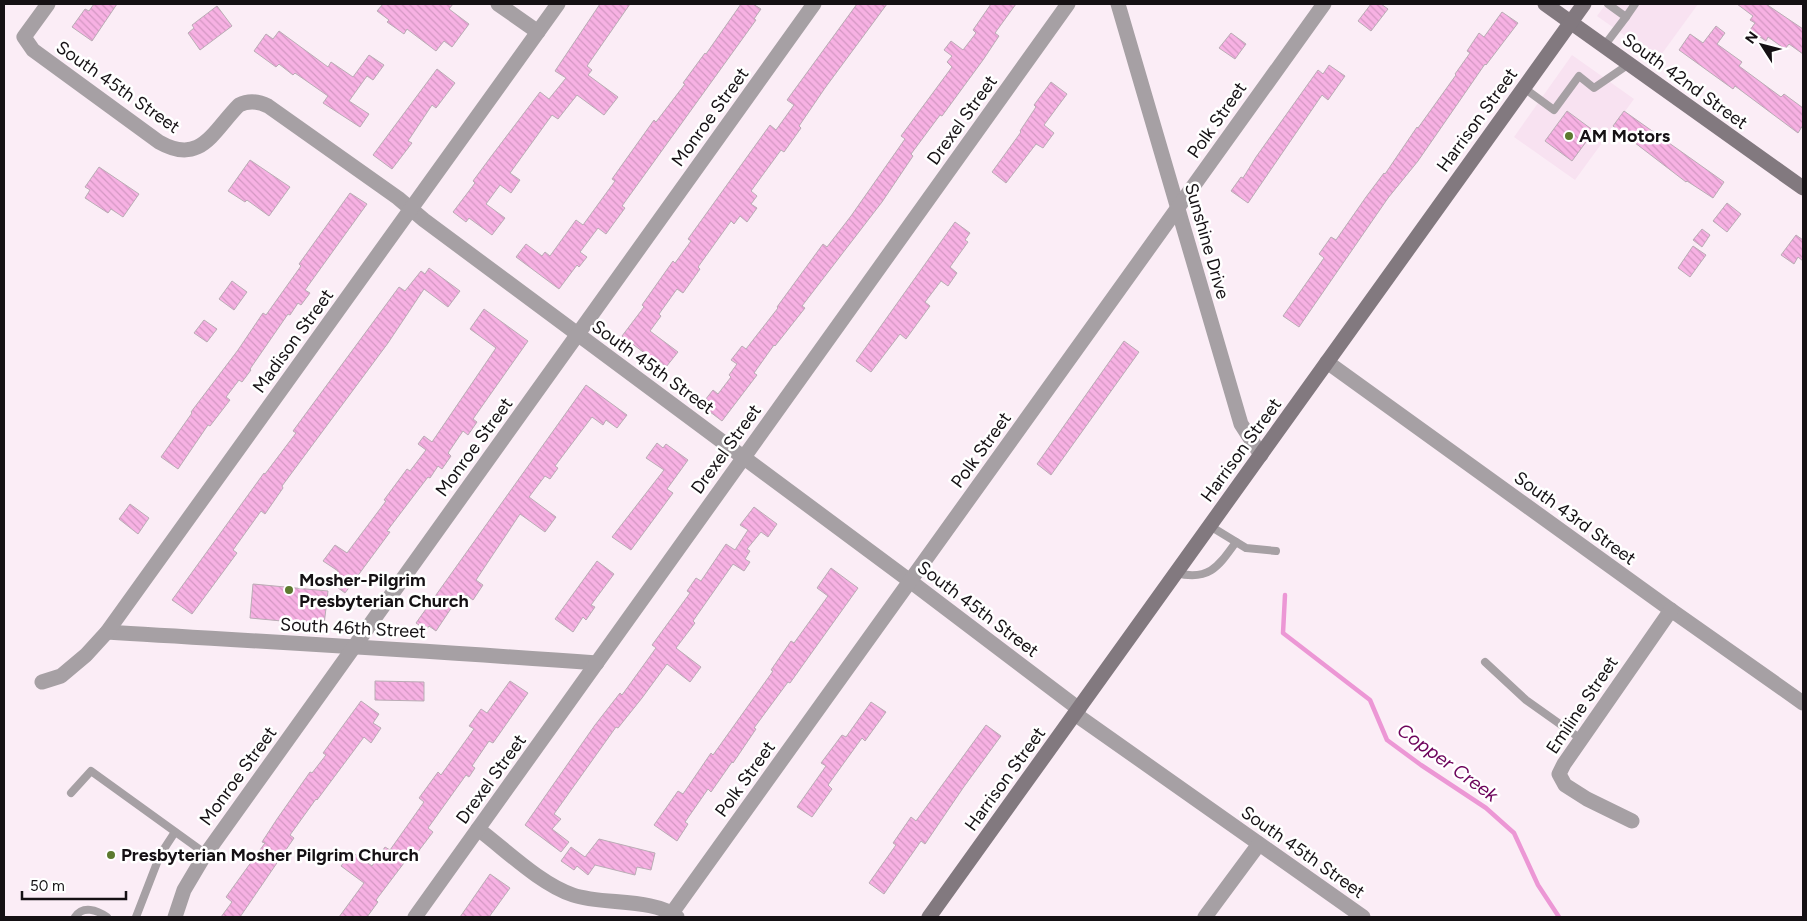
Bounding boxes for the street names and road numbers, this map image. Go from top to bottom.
street label: South 42nd Street [1618,28,1752,134]
street label: South 45th Street [52,36,184,138]
street label: Monroe Street [667,63,753,171]
street label: Harrison Street [1432,64,1522,176]
street label: Drexel Street [922,71,1002,169]
street label: Polk Street [1183,77,1251,162]
street label: Sunshine Drive [1180,180,1234,302]
street label: Madison Street [248,285,338,397]
street label: South 45th Street [587,315,719,419]
street label: Monroe Street [431,393,517,501]
street label: Harrison Street [1196,394,1286,506]
street label: Drexel Street [686,400,766,498]
street label: Polk Street [946,408,1016,492]
street label: South 43rd Street [1510,466,1640,570]
street label: South 45th Street [913,556,1043,662]
street label: South 46th Street [280,613,427,643]
street label: Emiline Street [1541,652,1623,758]
street label: Monroe Street [195,722,281,830]
street label: Harrison Street [960,723,1050,835]
street label: Drexel Street [451,730,531,828]
street label: Polk Street [710,737,780,821]
street label: South 45th Street [1237,801,1369,903]

